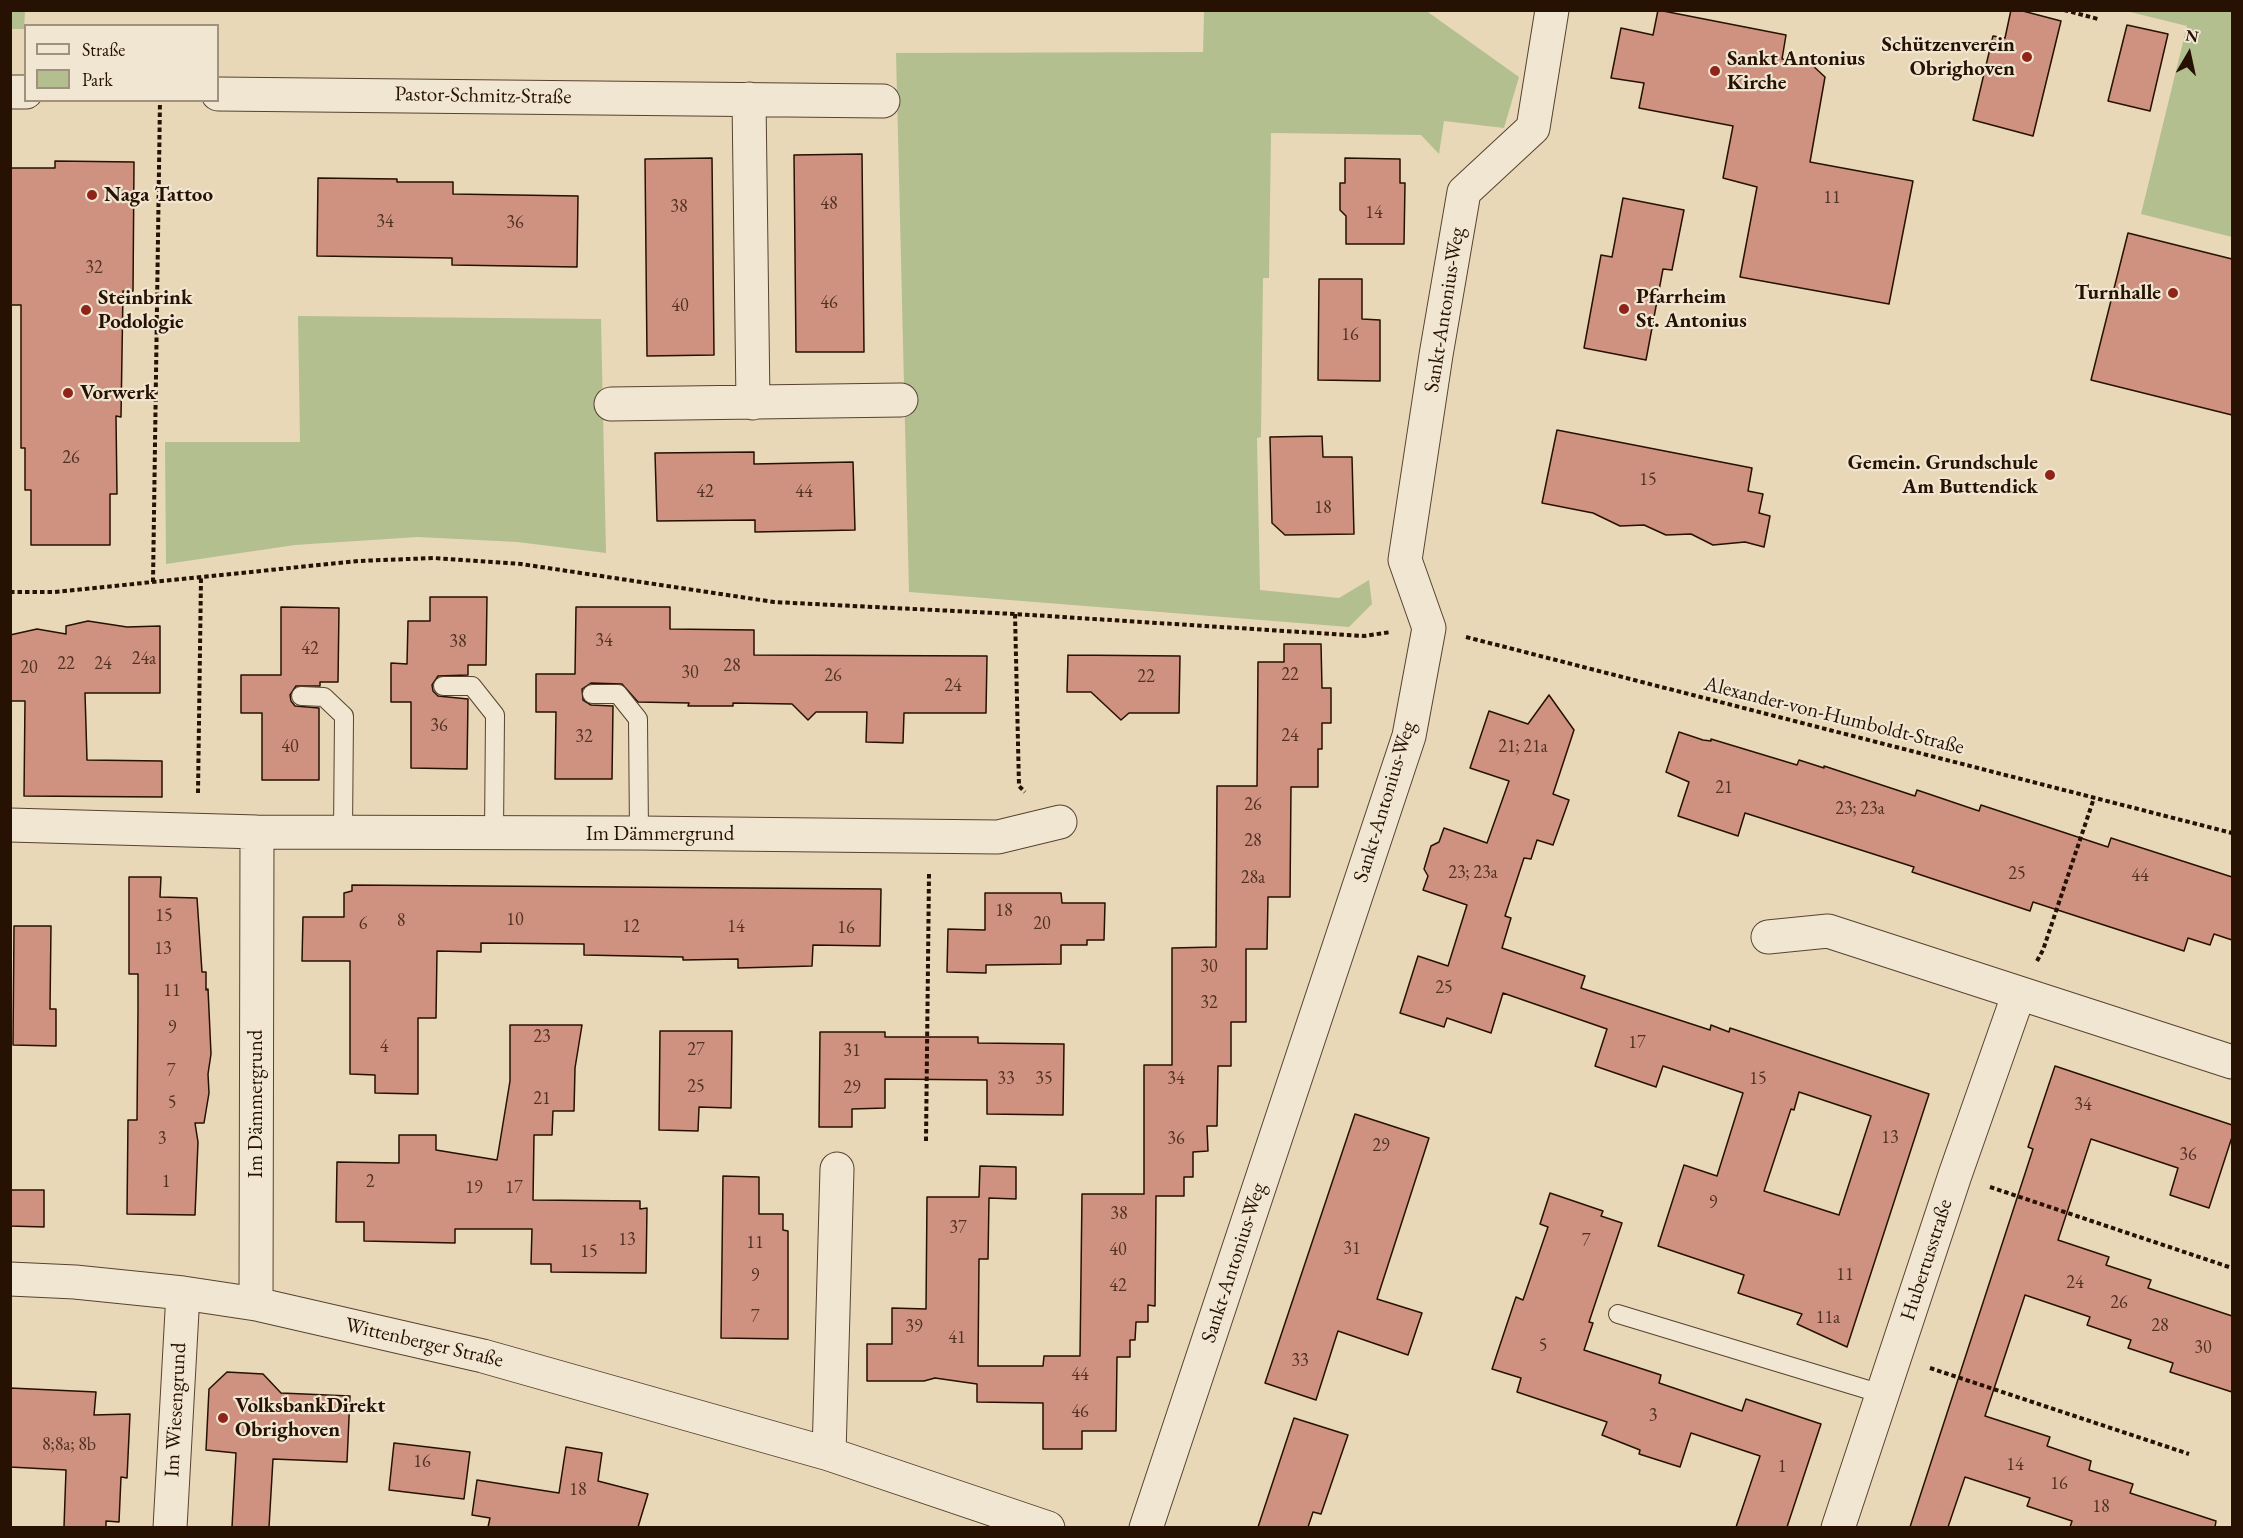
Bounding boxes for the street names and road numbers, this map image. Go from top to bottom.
street label: Pastor-Schmitz-Straße [394,82,572,110]
street label: Sankt-Antonius-Weg [1420,226,1470,394]
street label: Alexander-von-Humboldt-Straße [1701,671,1967,761]
street label: Sankt-Antonius-Weg [1349,719,1421,885]
street label: Im Dämmergrund [586,821,734,847]
street label: Im Dämmergrund [243,1030,269,1178]
street label: Sankt-Antonius-Weg [1196,1180,1272,1346]
street label: Hubertusstraße [1896,1196,1958,1324]
street label: Wittenberger Straße [342,1313,506,1373]
street label: Im Wiesengrund [160,1342,192,1478]

